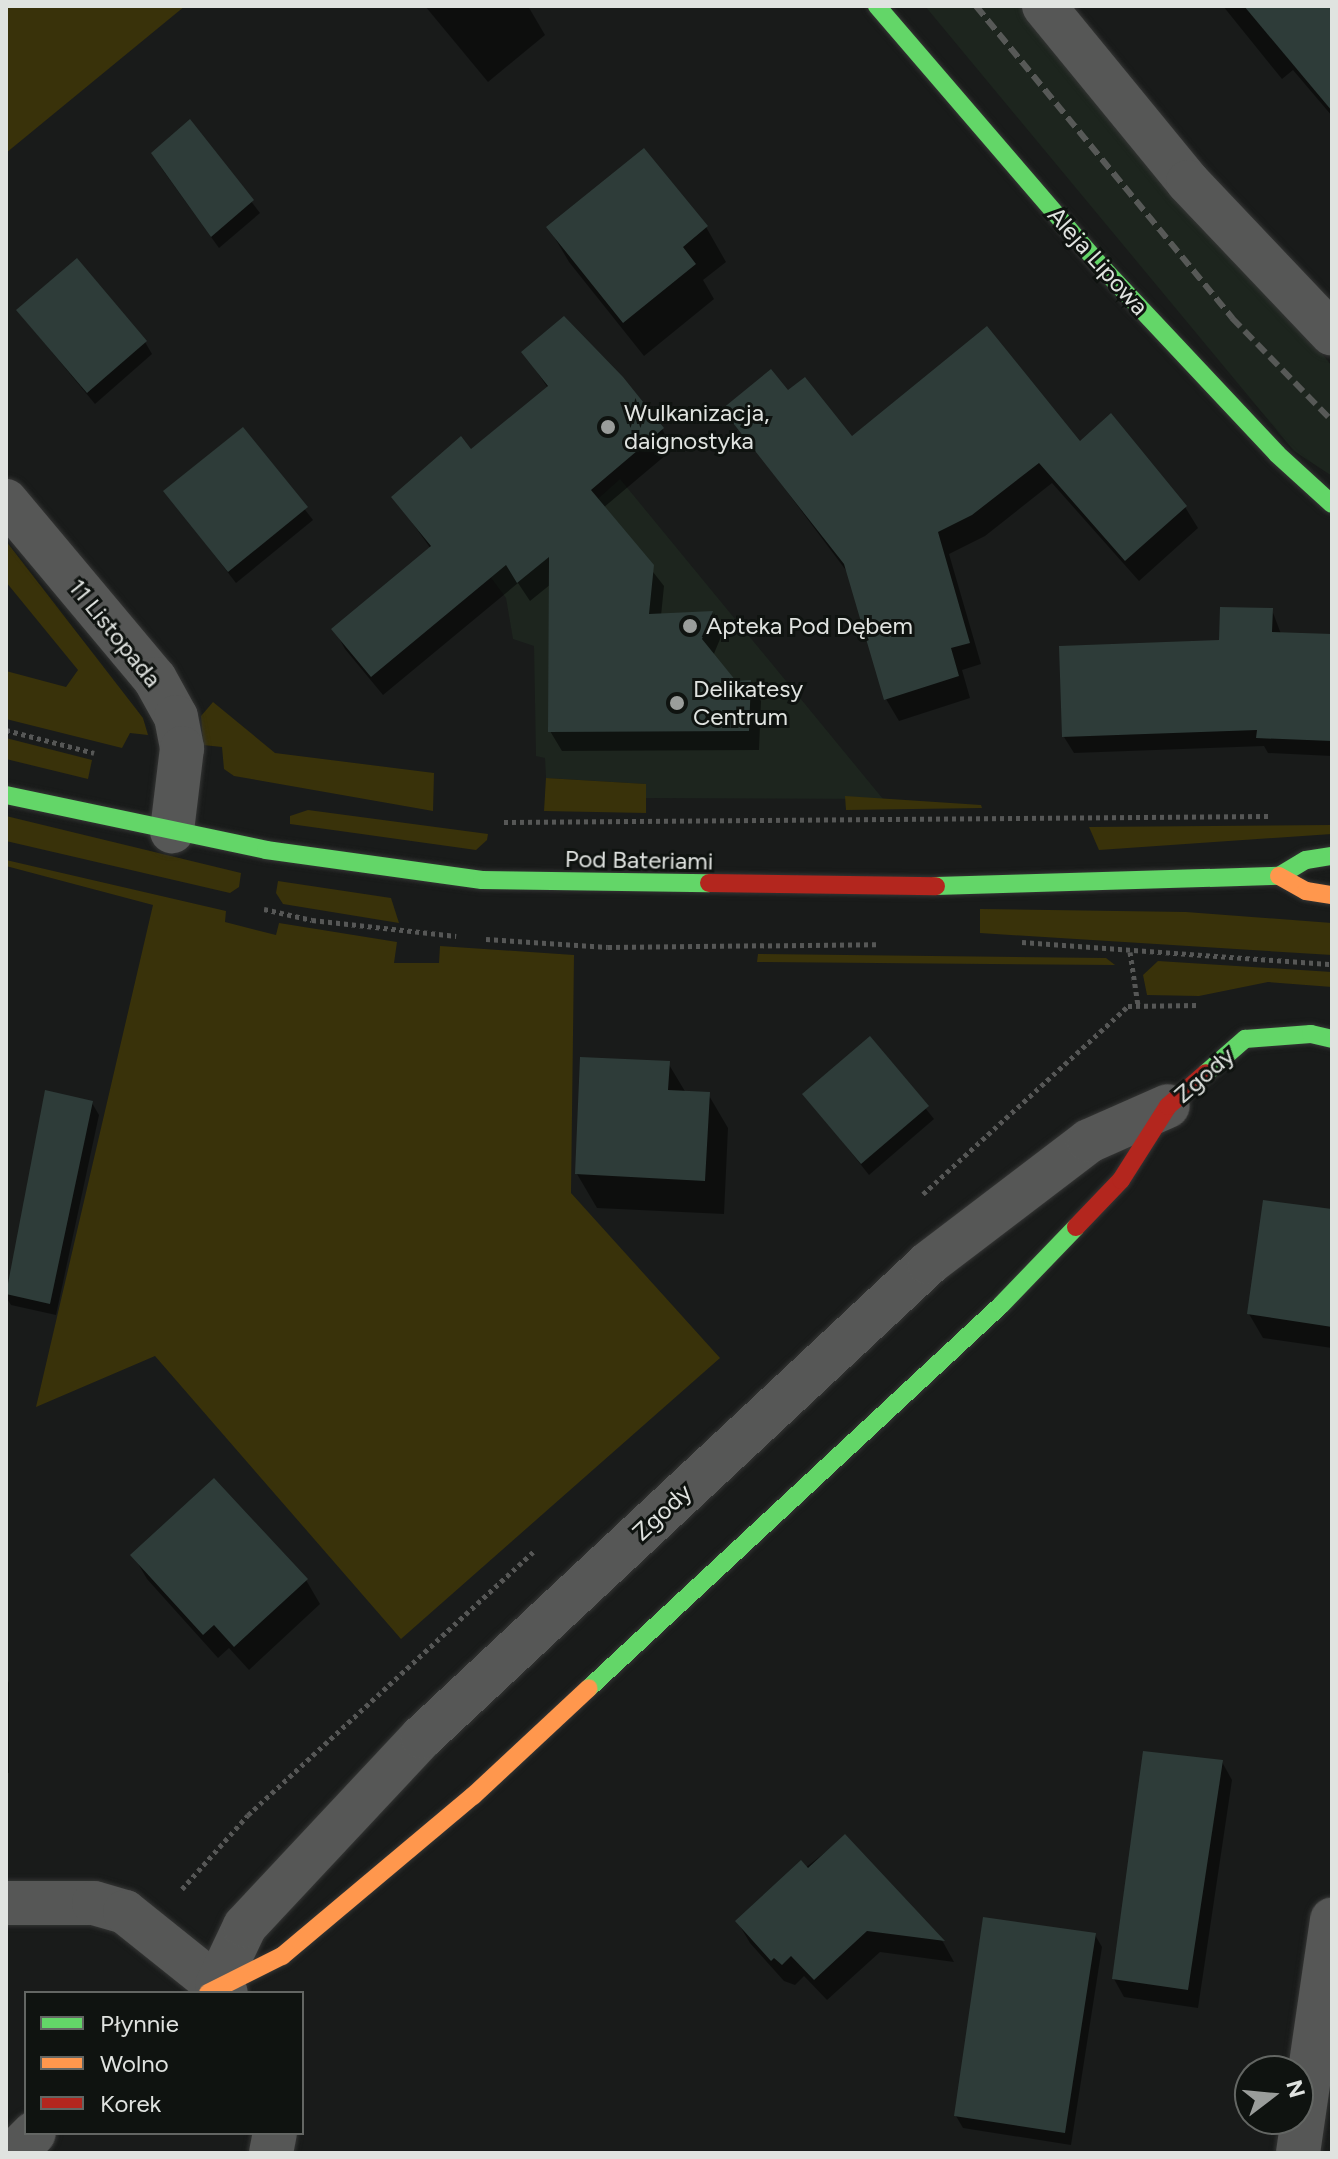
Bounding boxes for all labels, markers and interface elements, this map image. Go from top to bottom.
street label: Aleja Lipowa [1042,201,1154,321]
place label: Wulkanizacja, daignostyka [624,399,769,455]
marker: Wulkanizacja, daignostyka [599,418,617,436]
street label: 11 Listopada [63,573,167,693]
place label: Apteka Pod Dębem [706,612,913,640]
marker: Apteka Pod Dębem [681,617,699,635]
place label: Delikatesy Centrum [693,675,803,731]
marker: Delikatesy Centrum [668,694,686,712]
street label: Pod Bateriami [565,844,713,876]
street label: Zgody [1168,1041,1240,1109]
street label: Zgody [627,1478,697,1546]
legend [24,1991,304,2135]
text: Płynnie [100,2009,179,2038]
text: Wolno [100,2049,169,2078]
north arrow [1234,2055,1314,2135]
text: N [1280,2077,1311,2101]
text: Korek [100,2089,161,2118]

